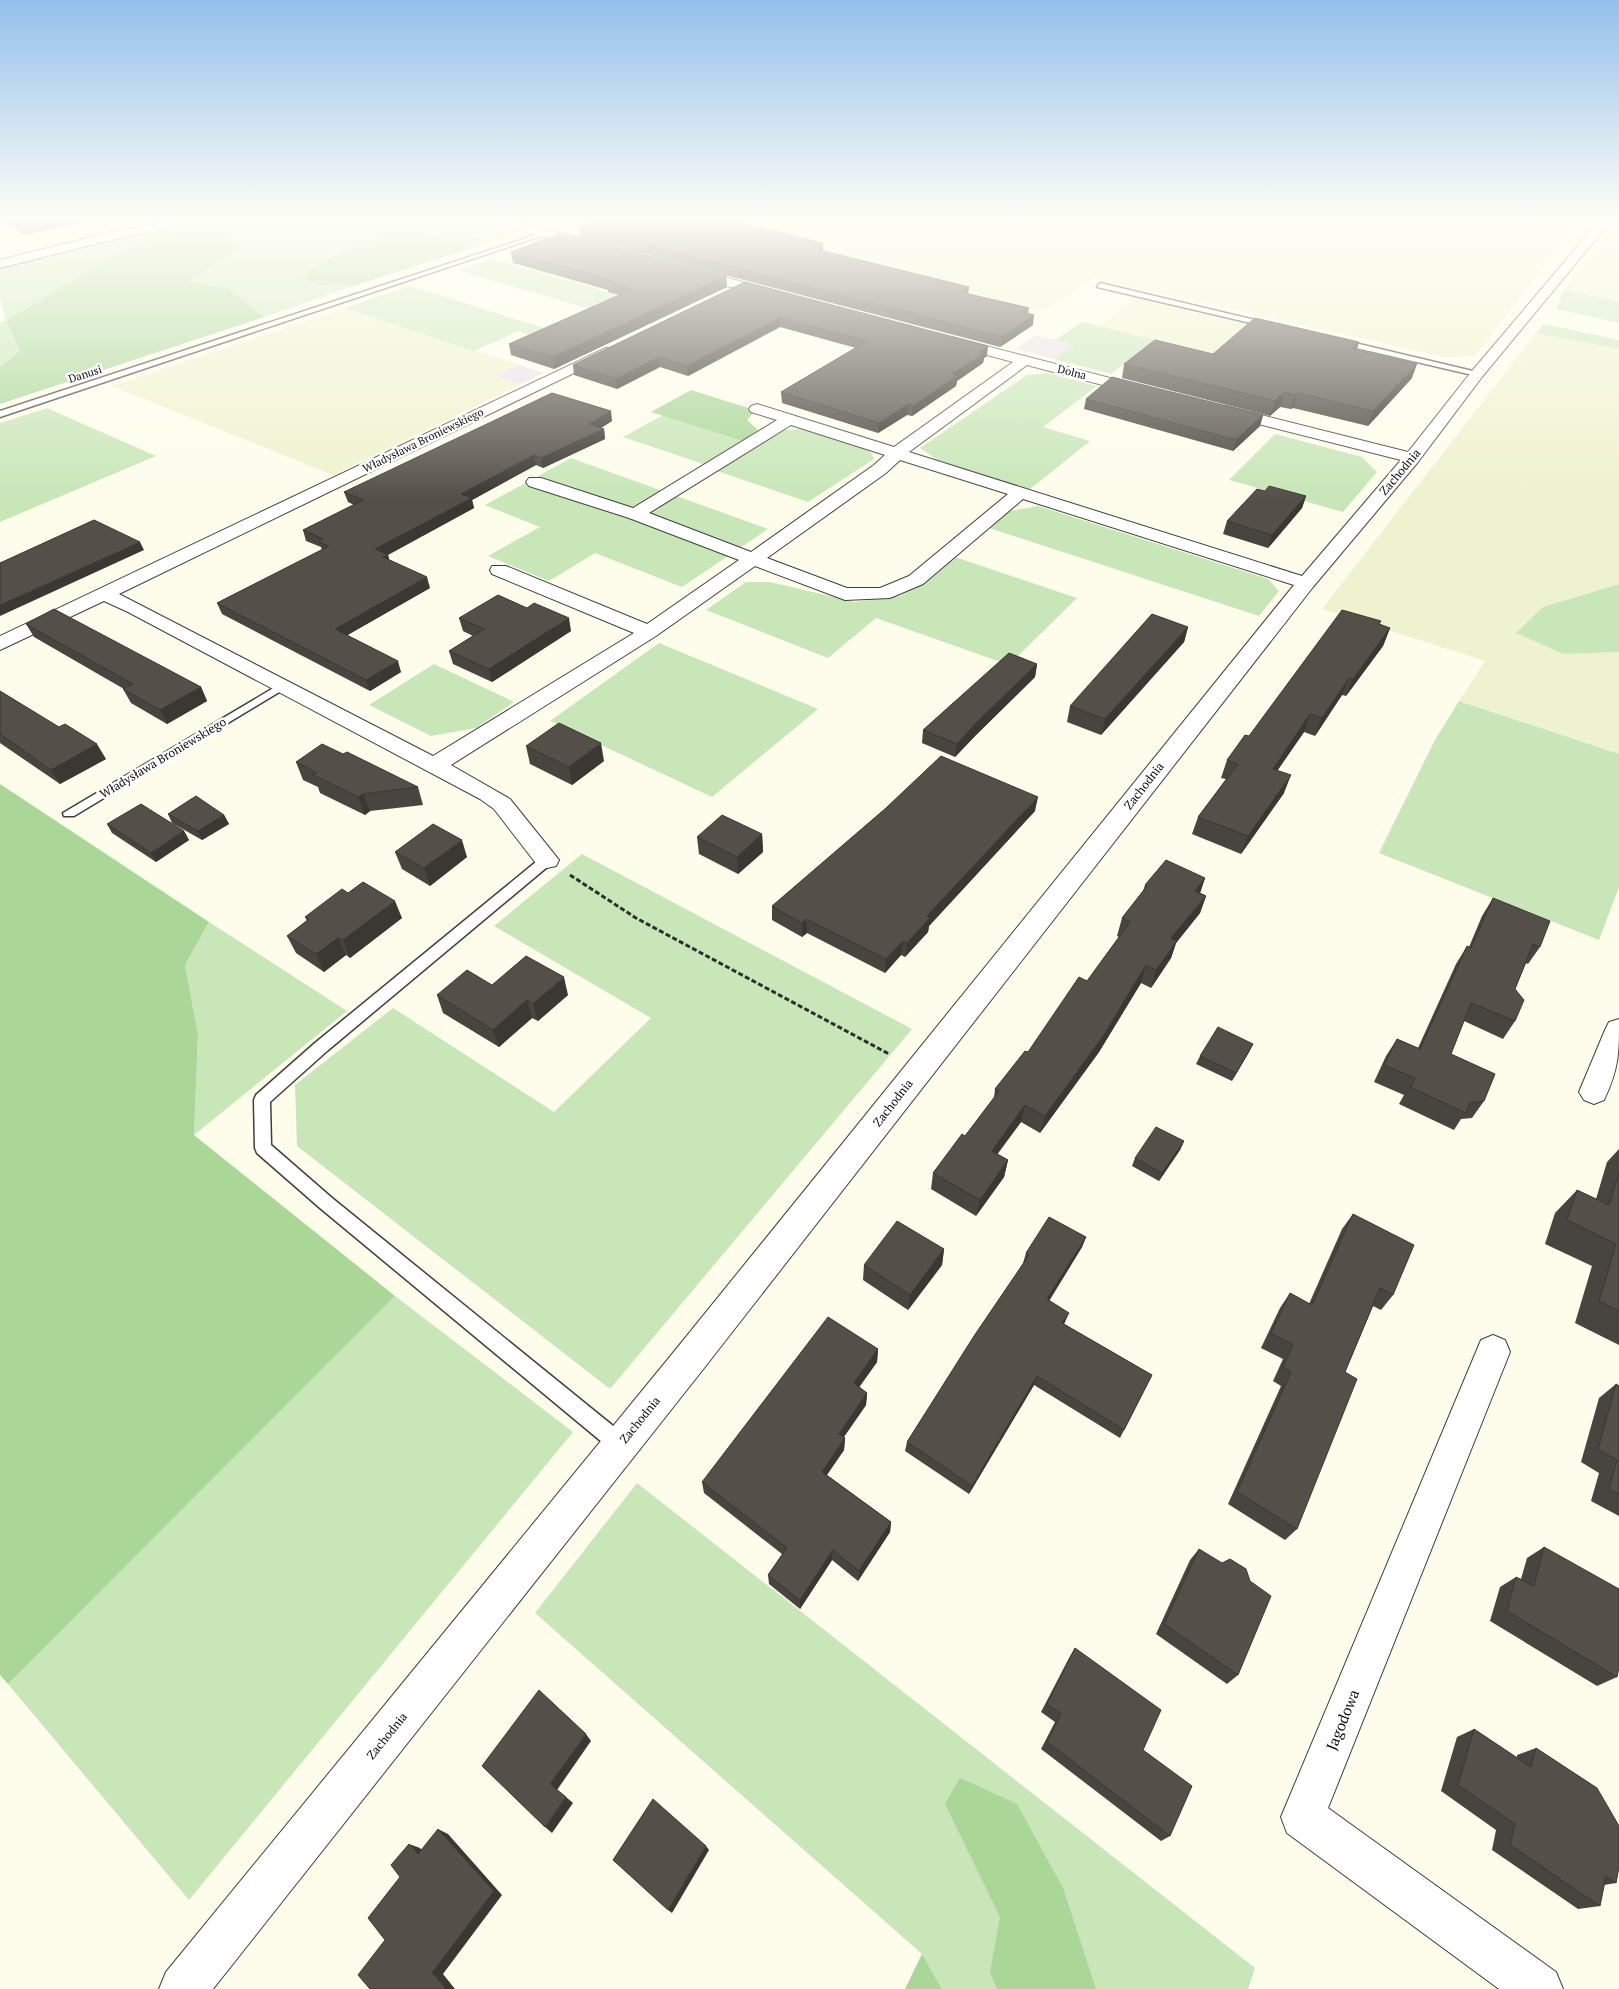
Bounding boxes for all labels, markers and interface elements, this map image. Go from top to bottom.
street label: Danusi [67,362,103,386]
street label: Dolna [1056,362,1088,382]
street label: Władysława Broniewskiego [360,405,486,475]
street label: Zachodnia [1376,445,1423,498]
street label: Władysława Broniewskiego [97,714,229,801]
street label: Zachodnia [1120,759,1167,812]
street label: Zachodnia [869,1076,916,1129]
street label: Zachodnia [616,1393,663,1446]
street label: Jagodowa [1321,1686,1363,1753]
street label: Zachodnia [363,1709,410,1762]

